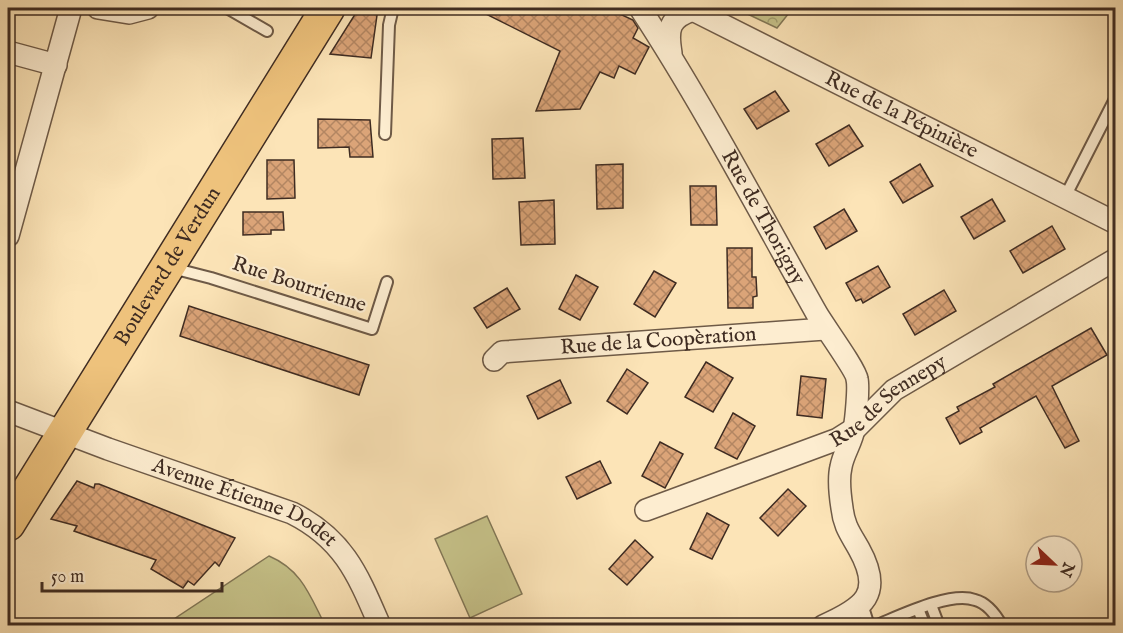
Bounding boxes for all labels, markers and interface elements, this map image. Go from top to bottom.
street label: Rue de la Pépinière [820,65,983,165]
street label: Rue de Thorigny [715,145,812,290]
street label: Boulevard de Verdun [108,182,227,351]
street label: Rue Bourrienne [228,251,370,320]
street label: Rue de la Coopèration [559,320,757,361]
street label: Rue de Sennepy [825,348,952,454]
street label: Avenue Étienne Dodet [148,452,343,553]
north arrow [1024,534,1084,594]
scale bar [42,555,222,593]
text: N [1054,558,1078,580]
text: 50 m [51,566,84,589]

